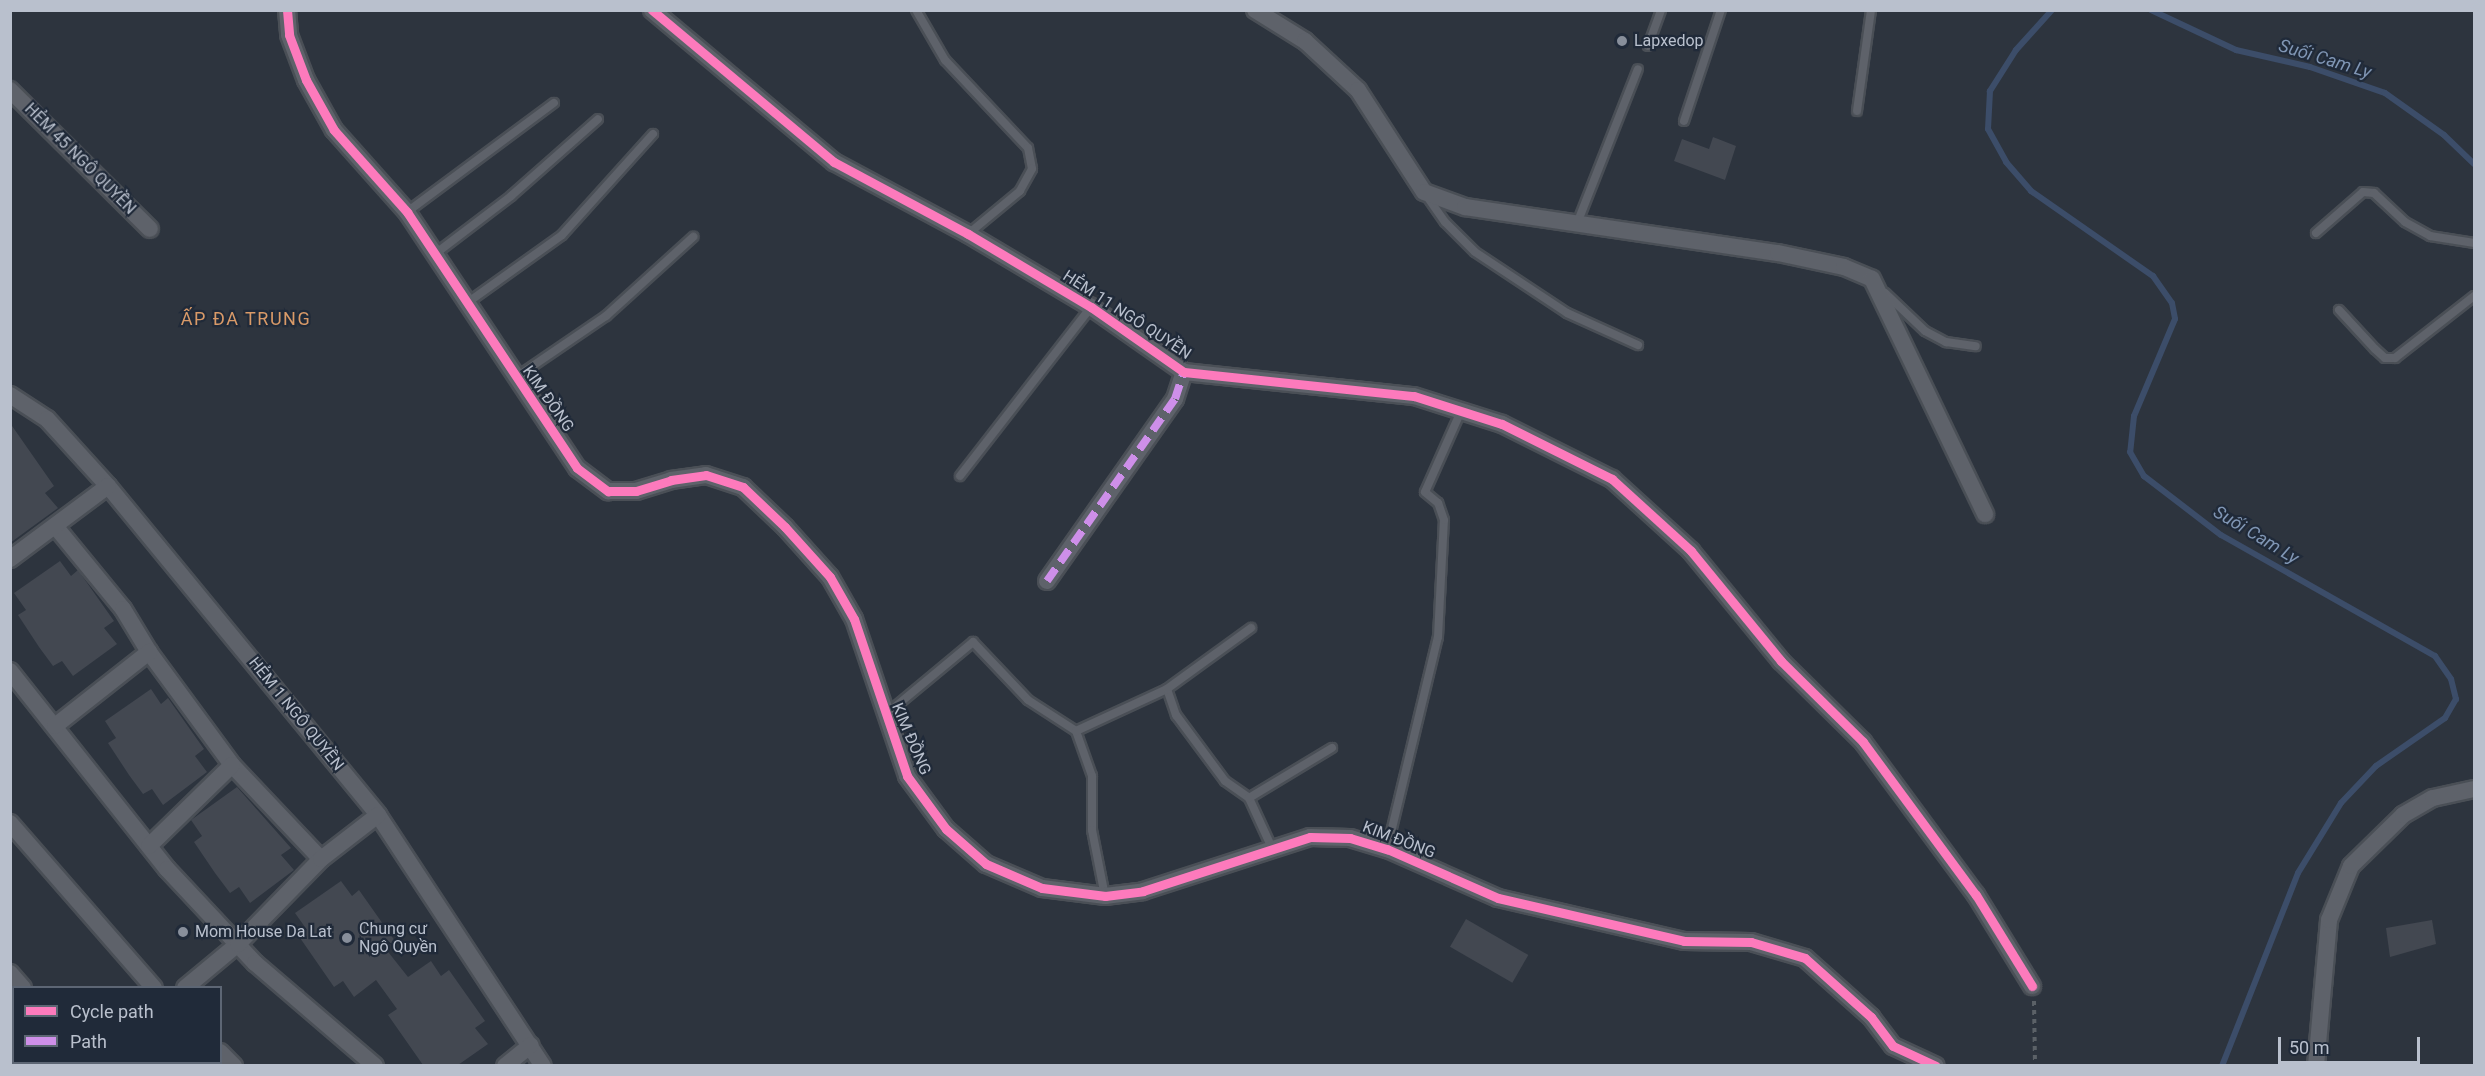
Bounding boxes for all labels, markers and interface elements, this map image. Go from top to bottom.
place label: Lapxedop [1634,31,1704,51]
marker: Lapxedop [1615,34,1629,48]
water label: Suối Cam Ly [2276,35,2374,83]
street label: HẺM 45 NGÔ QUYỀN [20,99,140,219]
street label: HẺM 11 NGÔ QUYỀN [1059,266,1195,364]
district label: ẤP ĐA TRUNG [181,308,311,330]
street label: KIM ĐỒNG [518,362,578,436]
water label: Suối Cam Ly [2209,501,2303,569]
street label: HẺM 1 NGÔ QUYỀN [244,653,348,775]
street label: KIM ĐỒNG [887,700,935,778]
street label: KIM ĐỒNG [1360,817,1438,863]
place label: Chung cư Ngô Quyền [359,919,437,957]
place label: Mom House Da Lat [195,922,332,942]
marker: Mom House Da Lat [176,925,190,939]
marker: Chung cư Ngô Quyền [340,931,354,945]
legend [12,986,222,1064]
text: Cycle path [70,1001,154,1022]
scale bar [2281,1025,2424,1063]
text: Path [70,1031,107,1052]
text: 50 m [2289,1037,2329,1058]

